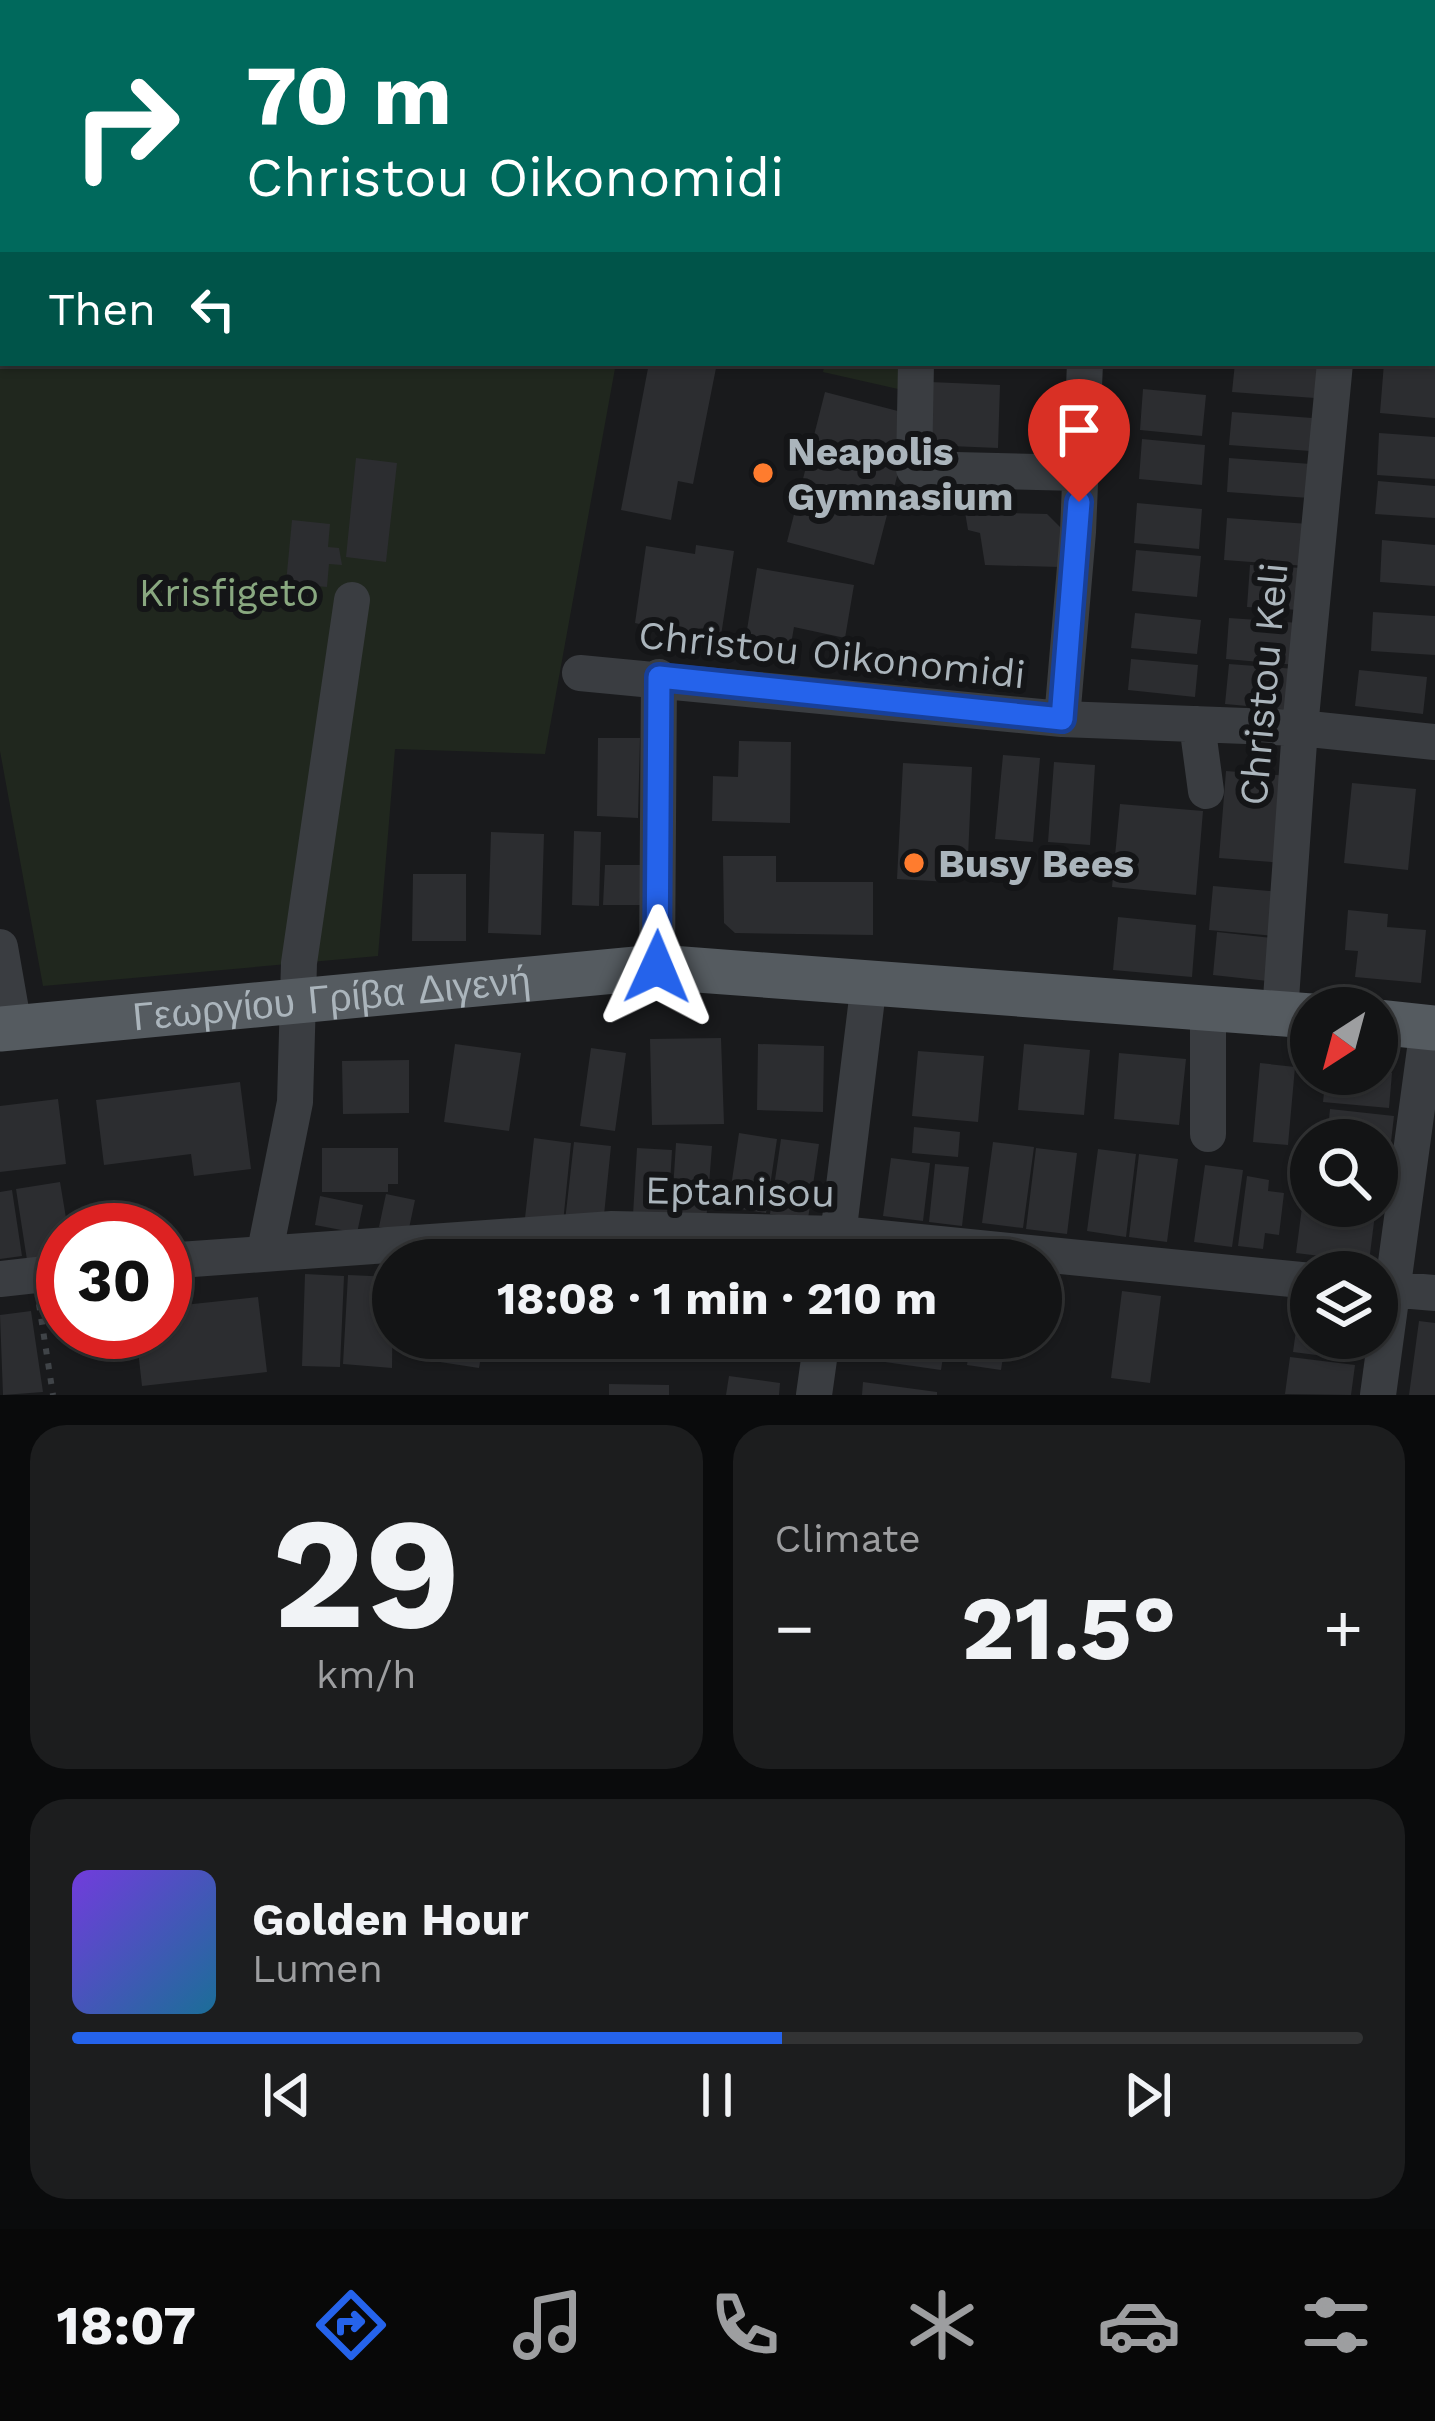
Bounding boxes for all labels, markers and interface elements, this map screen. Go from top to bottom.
text: 70 m [246,46,452,144]
icon: right [48,48,204,204]
text: Christou Oikonomidi [246,146,785,209]
icon: left [180,276,246,342]
text: Then [48,283,156,336]
pin [1028,379,1130,502]
icon: arrive [1046,397,1112,463]
place label: Neapolis Gymnasium [787,429,1013,519]
marker: Neapolis Gymnasium [750,460,776,486]
street label: Christou Keli [1230,561,1297,807]
park label: Krisfigeto [139,570,319,615]
street label: Christou Oikonomidi [636,612,1028,697]
place label: Busy Bees [938,841,1134,886]
marker: Busy Bees [901,850,927,876]
position arrow [594,904,720,1030]
street label: Γεωργίου Γρίβα Διγενή [131,957,533,1039]
north arrow [1290,987,1398,1095]
map controls [1290,987,1398,1359]
button: search [1290,1119,1398,1227]
street label: Eptanisou [645,1167,835,1216]
speed limit sign: 30 [36,1203,192,1359]
button: layers [1290,1251,1398,1359]
text: 18:08 · 1 min · 210 m [497,1272,937,1325]
text: 29 [272,1482,461,1665]
text: Climate [775,1516,921,1561]
text: 21.5° [961,1575,1177,1681]
text: − [775,1590,814,1667]
text: + [1323,1590,1363,1667]
text: km/h [316,1652,416,1697]
text: Golden Hour [252,1893,529,1946]
text: Lumen [252,1946,383,1991]
icon: previous [254,2062,320,2128]
icon: pause [684,2062,750,2128]
icon: next [1115,2062,1181,2128]
icon: directions [309,2283,393,2367]
icon: music [506,2283,590,2367]
icon: phone [703,2283,787,2367]
icon: climate [900,2283,984,2367]
icon: car [1097,2283,1181,2367]
icon: filters [1294,2283,1378,2367]
text: 18:07 [57,2294,196,2357]

